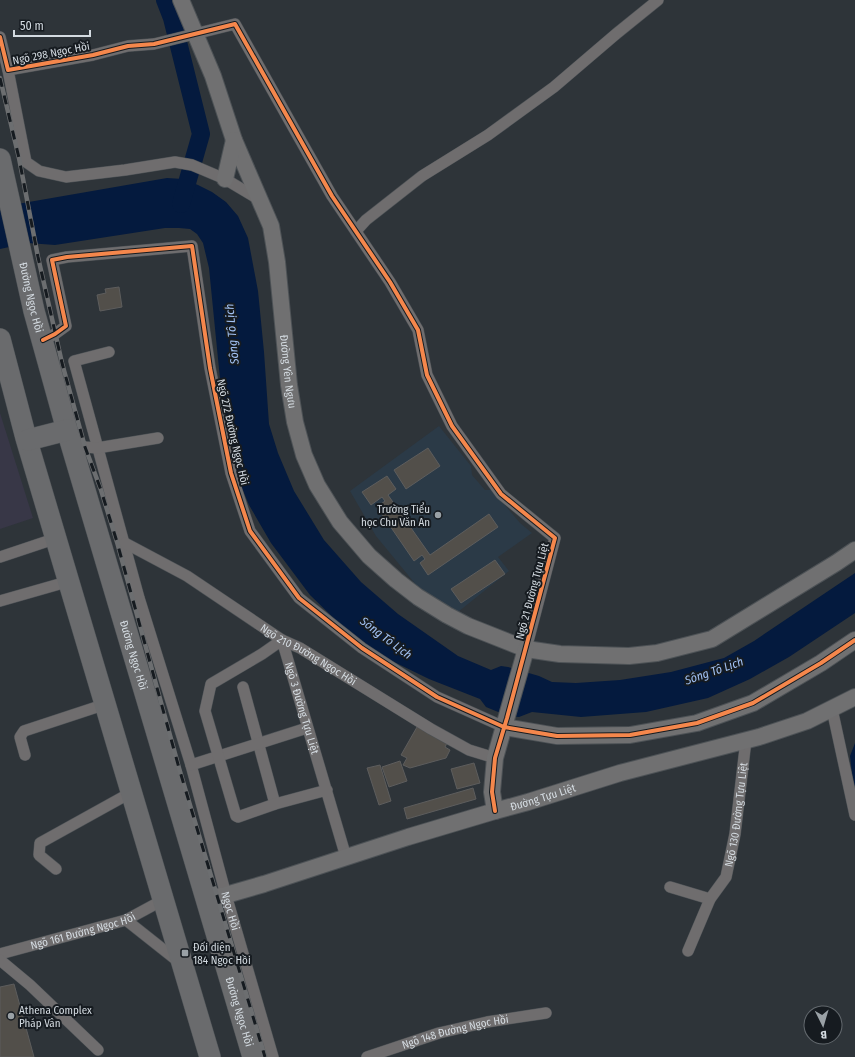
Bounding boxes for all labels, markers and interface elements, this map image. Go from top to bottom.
scale bar [14,12,90,38]
text: 50 m [20,19,44,33]
street label: Ngõ 298 Ngọc Hồi [11,40,91,67]
street label: Đường Ngọc Hồi [16,261,46,335]
water label: Sông Tô Lịch [222,303,242,366]
street label: Đường Yên Ngưu [277,334,299,409]
street label: Ngõ 272 Đường Ngọc Hồi [214,378,251,487]
place label: Trường Tiểu học Chu Văn An [361,502,430,529]
marker: Trường Tiểu học Chu Văn An [433,510,443,520]
street label: Ngõ 21 Đường Tựu Liệt [513,541,552,641]
water label: Sông Tô Lịch [357,613,415,662]
street label: Đường Ngọc Hồi [117,619,150,692]
street label: Ngõ 210 Đường Ngọc Hồi [258,621,359,688]
water label: Sông Tô Lịch [682,654,745,688]
street label: Ngõ 3 Đường Tựu Liệt [282,661,322,756]
street label: Ngõ 130 Đường Tựu Liệt [722,761,750,868]
street label: Đường Tựu Liệt [509,781,578,814]
street label: Ngọc Hồi [218,890,242,932]
street label: Ngõ 161 Đường Ngọc Hồi [29,910,138,952]
place label: Đối diện 184 Ngọc Hồi [193,941,251,967]
marker: Đối diện 184 Ngọc Hồi [180,948,190,958]
street label: Đường Ngọc Hồi [223,975,256,1048]
place label: Athena Complex Pháp Vân [19,1004,92,1030]
north arrow [803,1005,843,1045]
marker: Athena Complex Pháp Vân [6,1011,16,1021]
street label: Ngõ 148 Đường Ngọc Hồi [400,1013,510,1052]
text: B [820,1028,827,1041]

